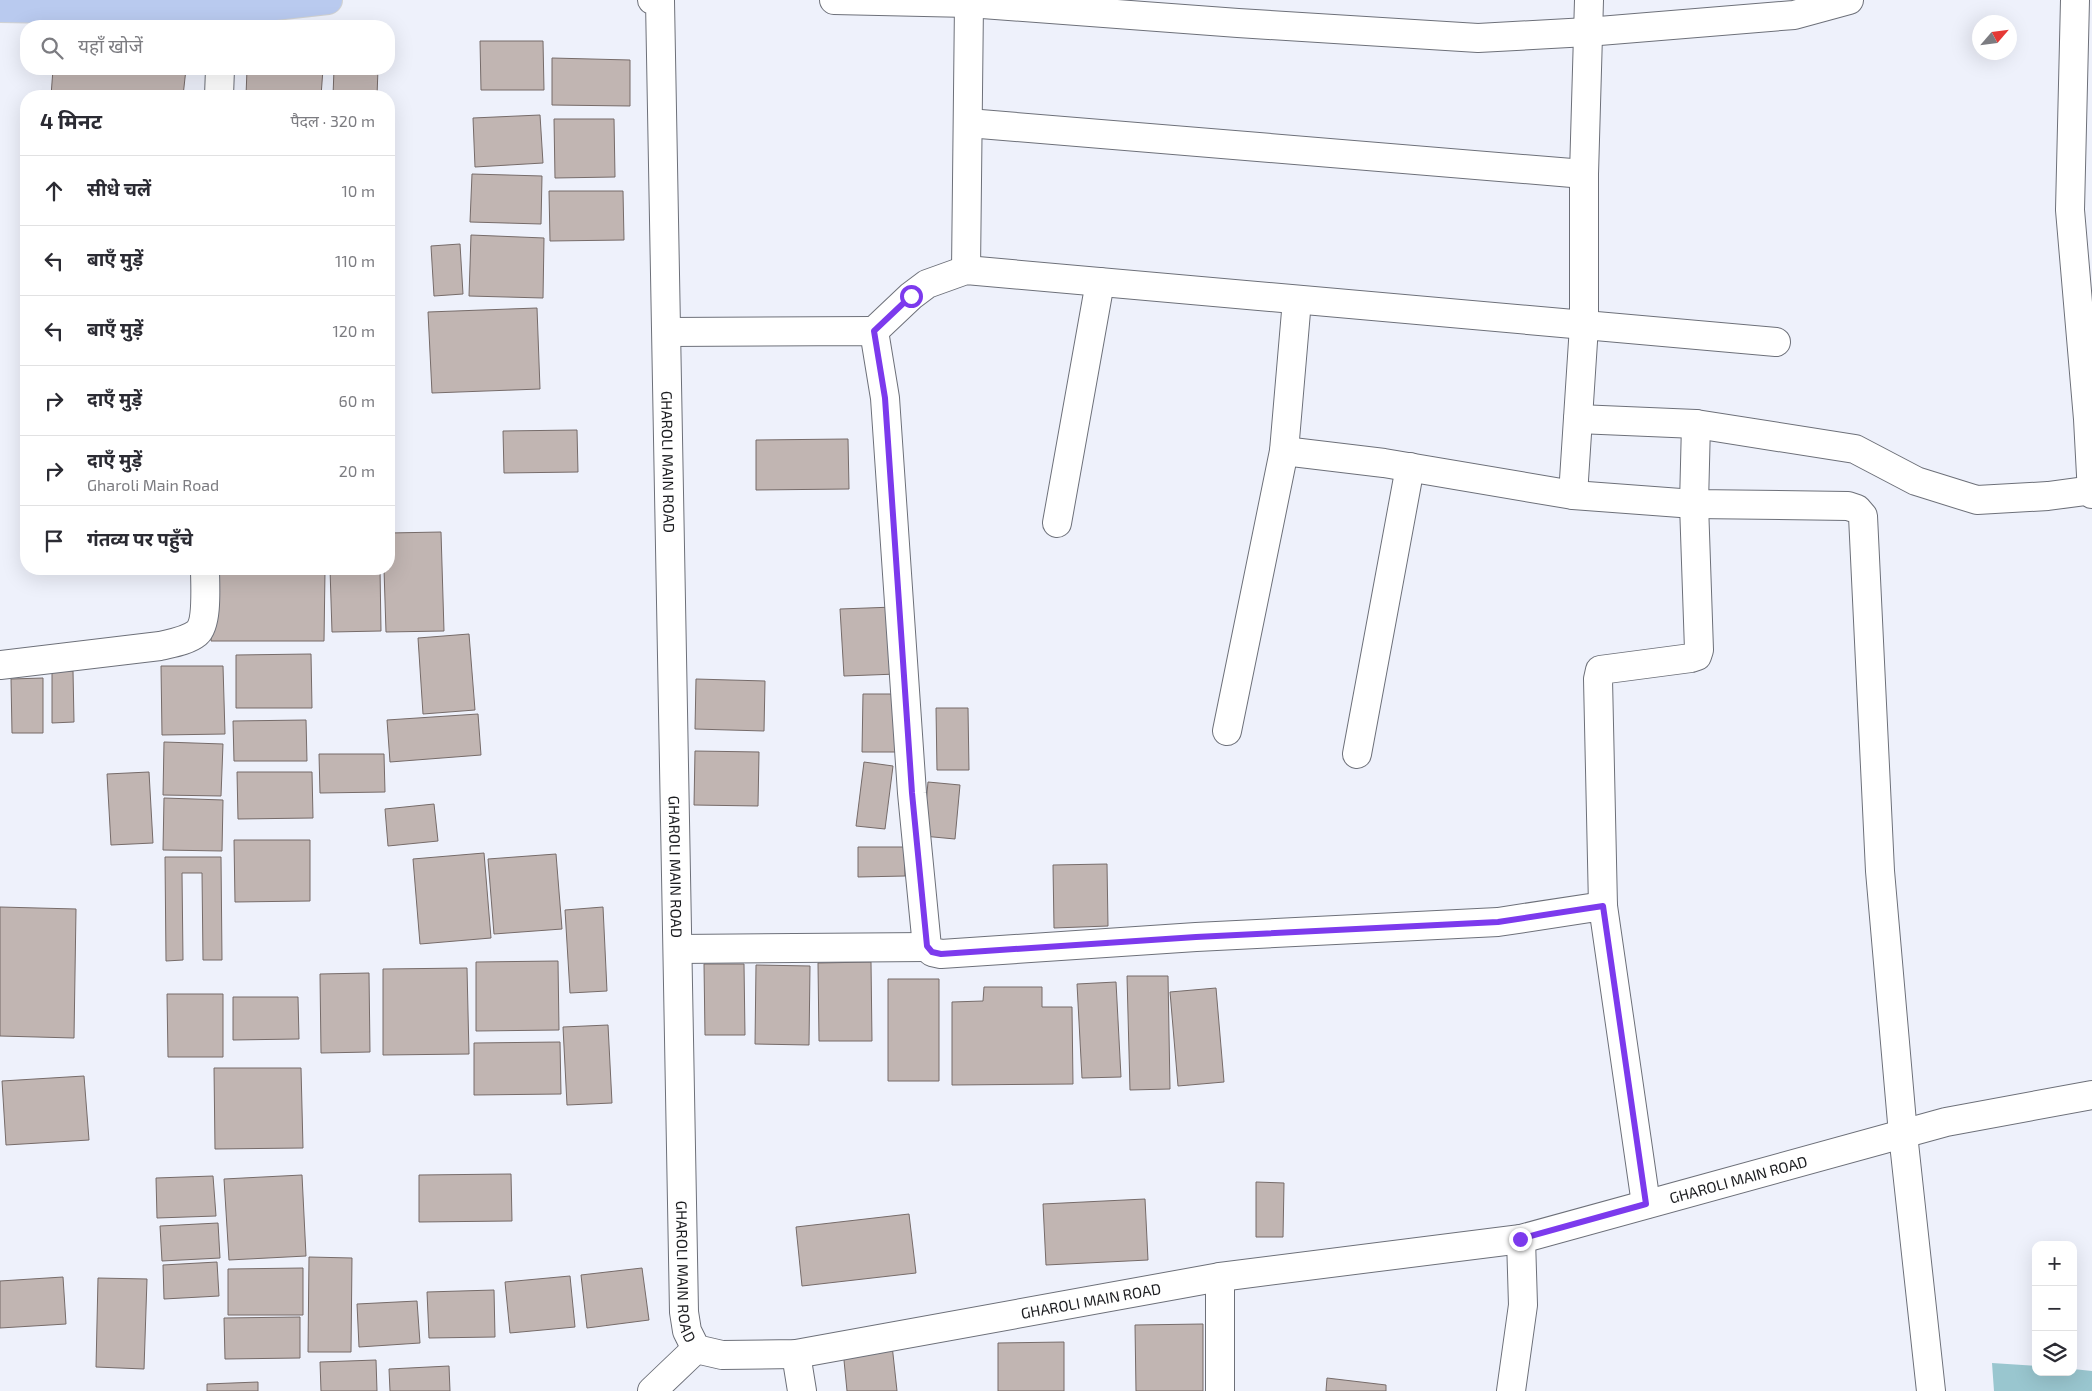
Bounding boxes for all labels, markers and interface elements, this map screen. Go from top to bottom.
north arrow [1972,15,2017,60]
search box [20,20,395,75]
icon: search [38,34,66,62]
text: यहाँ खोजें [78,34,143,57]
text: 4 मिनट [40,108,102,133]
text: पैदल · 320 m [291,111,375,130]
icon: ahead [40,177,68,205]
text: सीधे चलें [87,177,151,200]
text: 10 m [341,181,375,200]
icon: left [40,247,68,275]
text: बाएँ मुड़ें [87,247,143,270]
text: 110 m [335,251,375,270]
route start [900,285,923,308]
icon: left [40,317,68,345]
text: बाएँ मुड़ें [87,317,143,340]
text: 120 m [332,321,375,340]
icon: right [40,387,68,415]
text: दाएँ मुड़ें [87,387,142,410]
text: 60 m [339,391,375,410]
street label: GHAROLI MAIN ROAD [658,391,679,533]
text: दाएँ मुड़ें [87,448,142,471]
icon: right [40,457,68,485]
text: 20 m [339,461,375,480]
text: Gharoli Main Road [87,475,219,494]
icon: arrive [40,527,68,555]
text: गंतव्य पर पहुँचे [87,527,193,550]
street label: GHAROLI MAIN ROAD [666,796,686,938]
street label: GHAROLI MAIN ROAD [1667,1152,1809,1207]
street label: GHAROLI MAIN ROAD [673,1201,700,1345]
route end [1509,1228,1532,1251]
map controls [2032,1241,2077,1376]
button: + [2032,1241,2077,1286]
street label: GHAROLI MAIN ROAD [1019,1279,1162,1322]
button: − [2032,1286,2077,1331]
button: layers [2032,1331,2077,1376]

